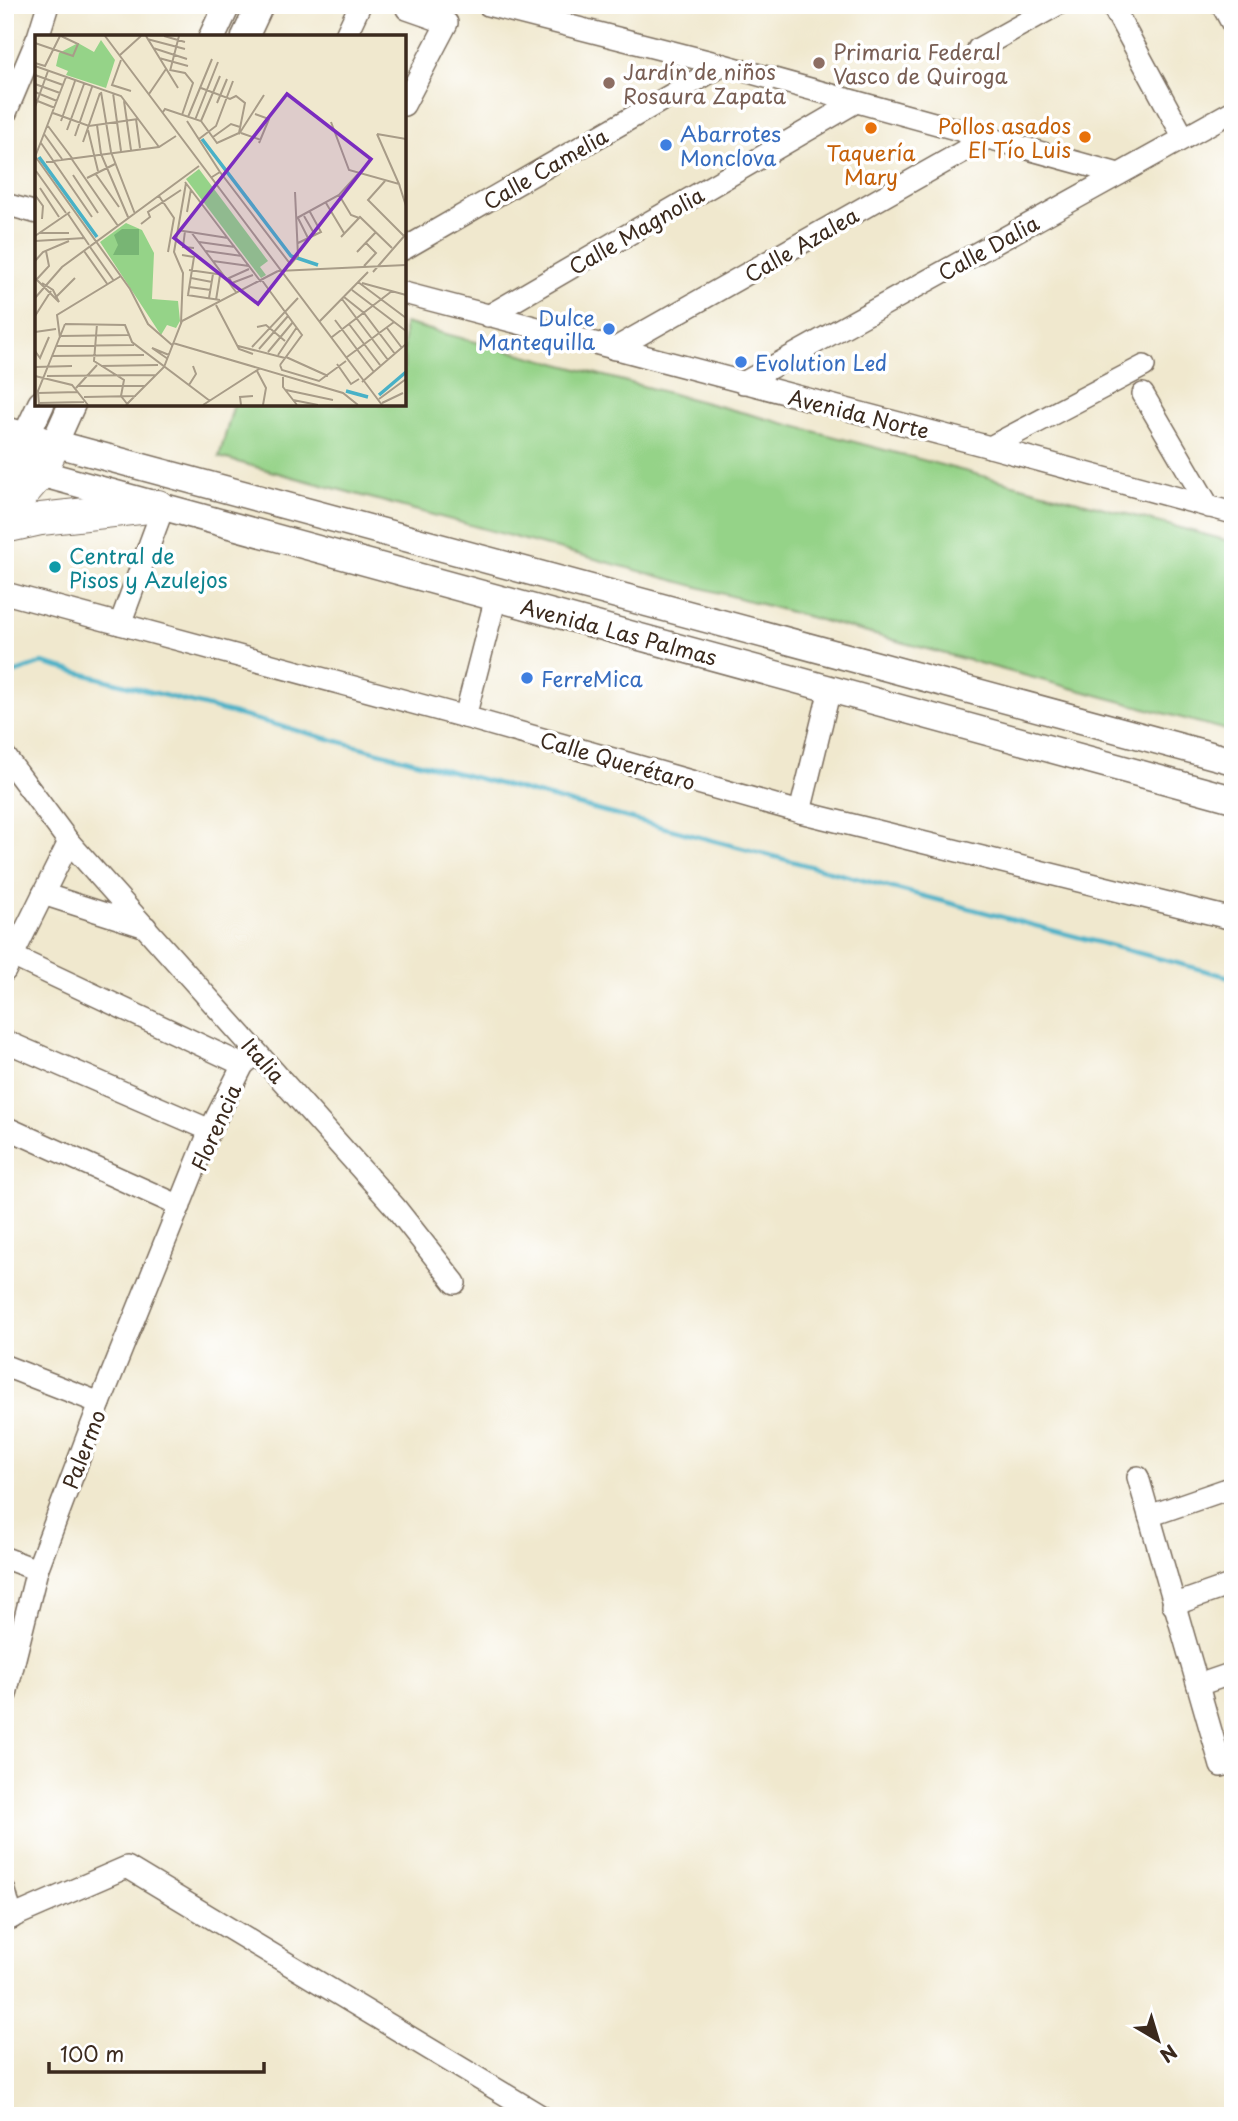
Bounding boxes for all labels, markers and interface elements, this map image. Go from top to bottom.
inset map [35,35,406,406]
place label: Primaria Federal Vasco de Quiroga [833,35,1008,91]
place label: Jardín de niños Rosaura Zapata [623,55,787,111]
marker: Primaria Federal Vasco de Quiroga [811,55,827,71]
marker: Jardín de niños Rosaura Zapata [601,75,617,91]
place label: Pollos asados El Tío Luis [938,109,1071,165]
place label: Abarrotes Monclova [680,117,781,173]
street label: Calle Camelia [477,119,613,217]
marker: Taquería Mary [863,120,879,136]
marker: Pollos asados El Tío Luis [1077,129,1093,145]
place label: Taquería Mary [827,136,916,192]
marker: Abarrotes Monclova [658,137,674,153]
street label: Calle Magnolia [562,178,710,282]
street label: Calle Azalea [738,198,864,290]
street label: Calle Dalia [932,206,1044,288]
place label: Dulce Mantequilla [478,301,595,357]
marker: Dulce Mantequilla [601,321,617,337]
place label: Evolution Led [755,346,887,378]
marker: Evolution Led [733,354,749,370]
street label: Avenida Norte [785,380,933,446]
place label: Central de Pisos y Azulejos [69,539,227,595]
marker: Central de Pisos y Azulejos [47,559,63,575]
street label: Avenida Las Palmas [517,589,721,673]
place label: FerreMica [541,662,643,694]
marker: FerreMica [519,670,535,686]
street label: Calle Querétaro [537,723,699,797]
street label: Italia [235,1030,293,1090]
street label: Florencia [182,1078,248,1176]
street label: Palermo [53,1405,113,1493]
north arrow [1122,2006,1192,2076]
scale bar [49,2030,264,2074]
text: 100 m [60,2037,124,2069]
text: N [1155,2039,1184,2070]

